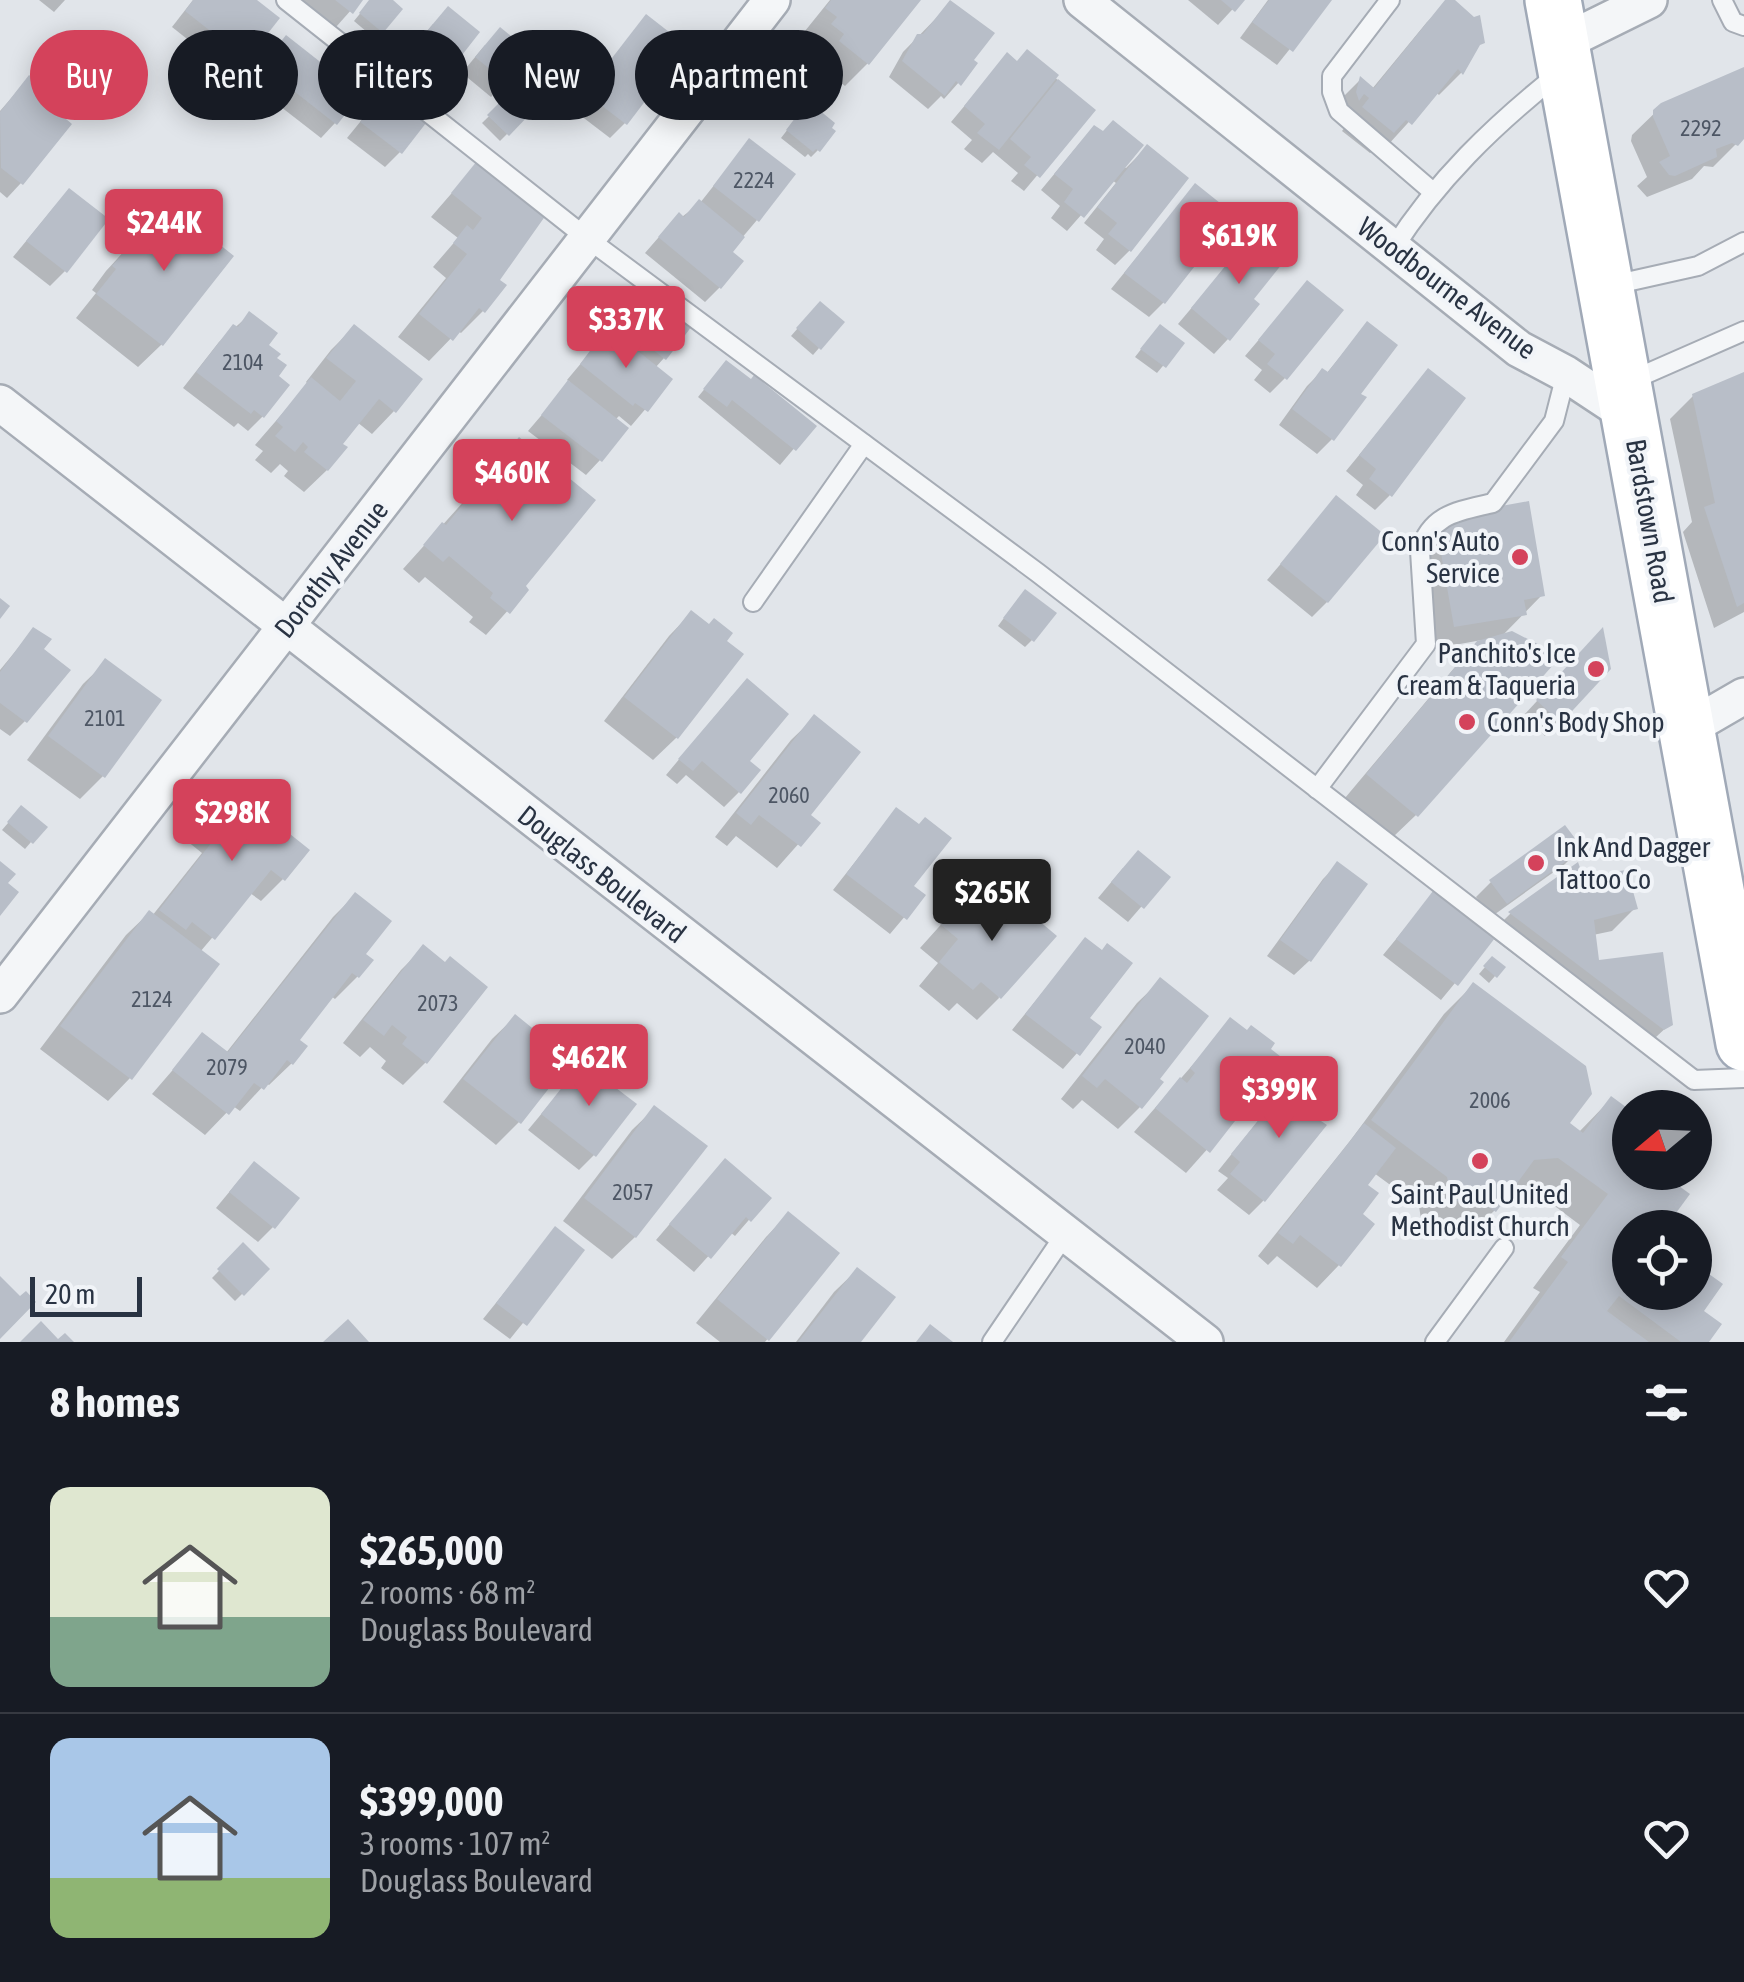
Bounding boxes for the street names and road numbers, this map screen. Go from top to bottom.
street label: Woodbourne Avenue [1352,211,1542,365]
street label: Bardstown Road [1620,436,1680,606]
street label: Dorothy Avenue [268,494,394,644]
street label: Douglass Boulevard [512,799,692,949]

